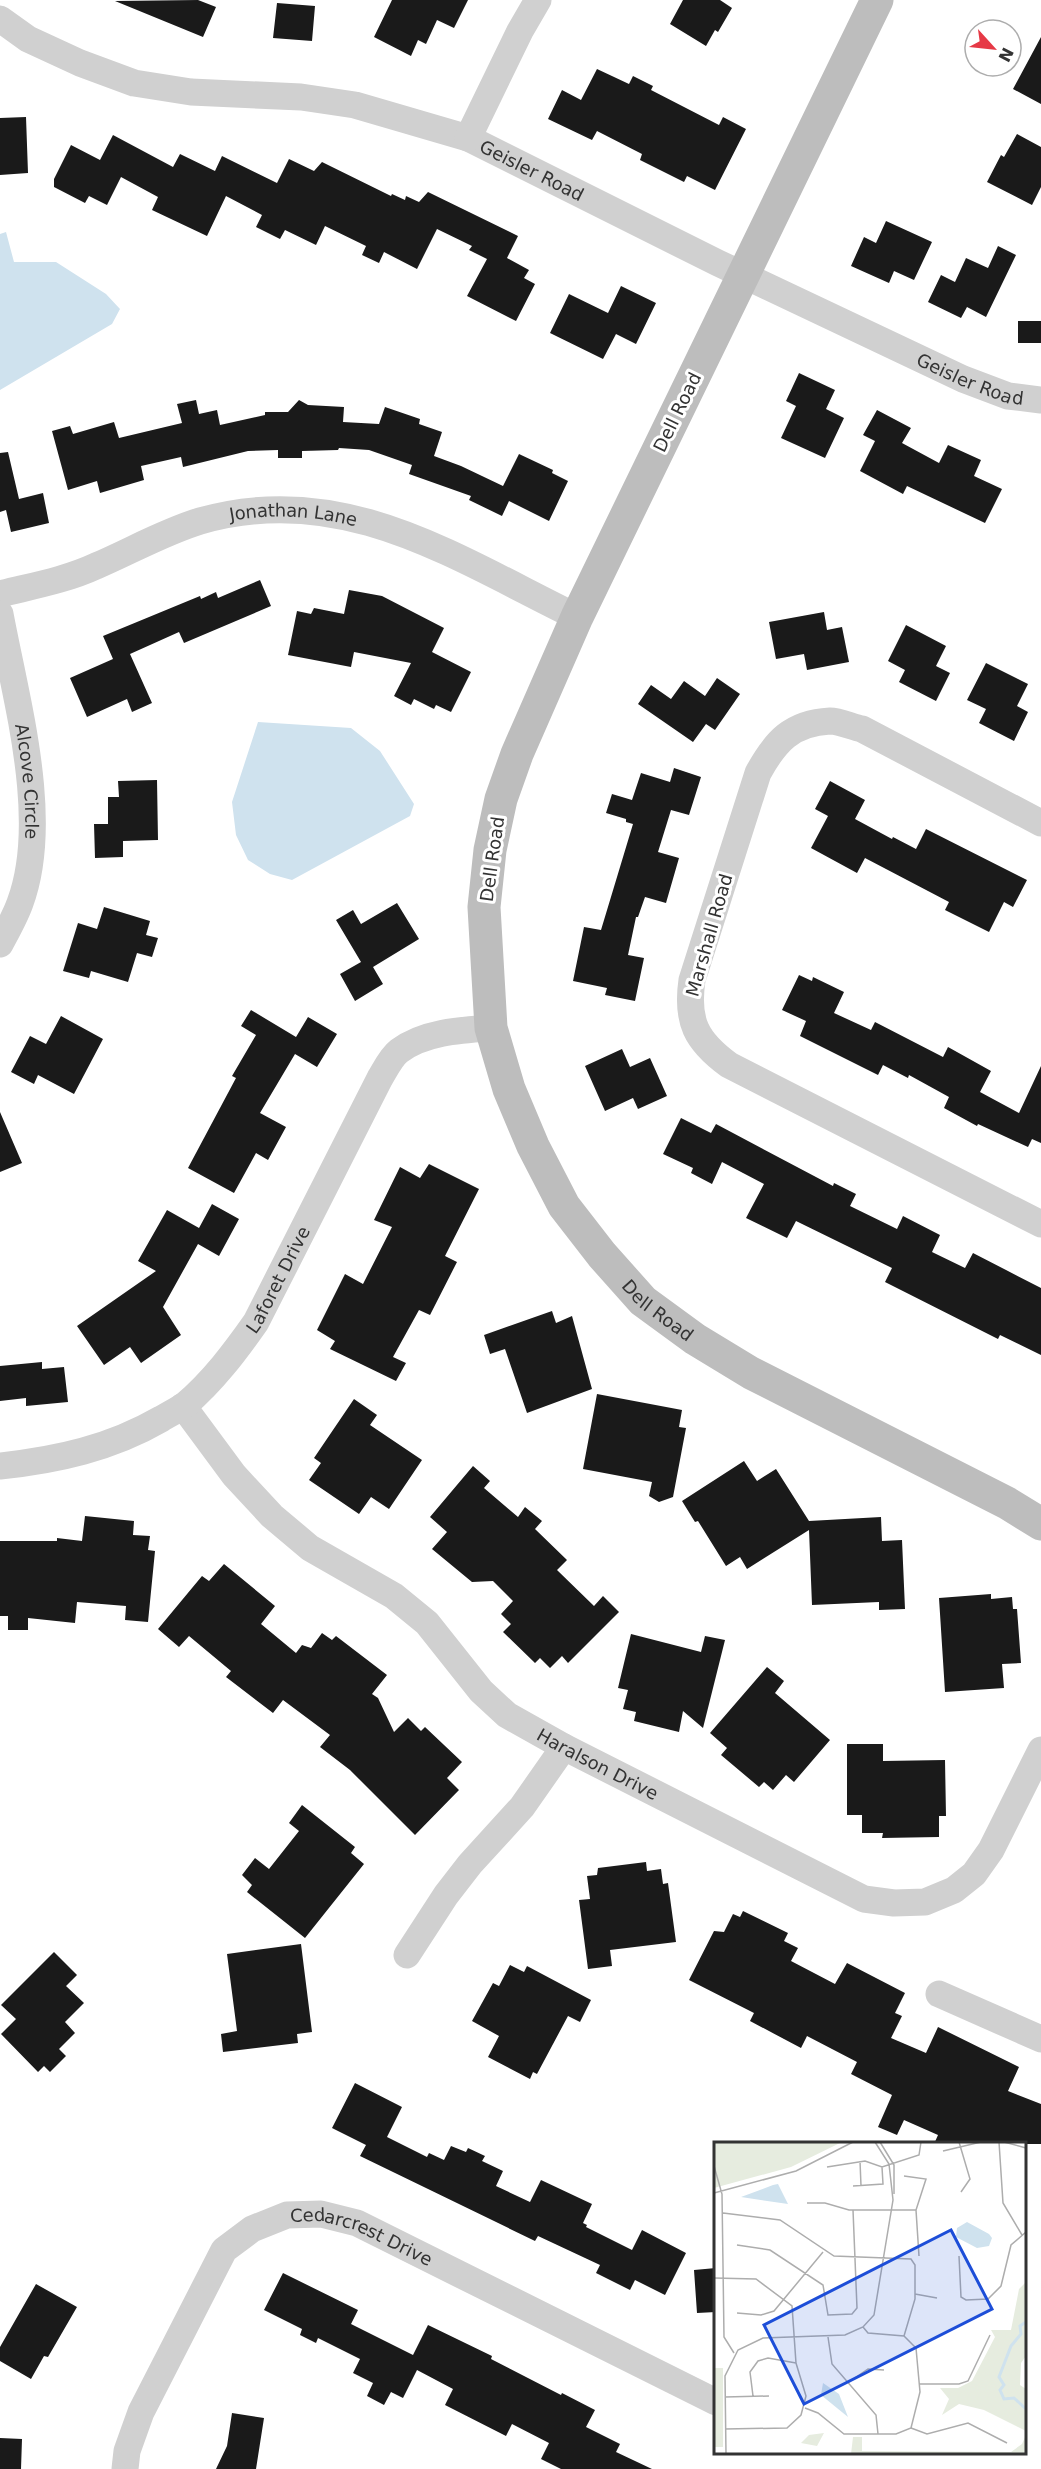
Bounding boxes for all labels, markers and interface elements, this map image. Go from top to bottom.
north arrow [963,18,1023,78]
text: N [994,44,1017,65]
street label: Geisler Road [476,135,588,205]
street label: Geisler Road [913,348,1025,408]
street label: Dell Road [649,369,705,455]
street label: Jonathan Lane [226,499,359,530]
street label: Alcove Circle [12,722,43,840]
street label: Dell Road [476,815,508,903]
street label: Marshall Road [681,871,737,999]
street label: Laforet Drive [241,1222,314,1337]
street label: Dell Road [618,1275,698,1345]
street label: Haralson Drive [533,1724,662,1804]
inset map [714,2142,1026,2454]
street label: Cedarcrest Drive [290,2203,436,2270]

